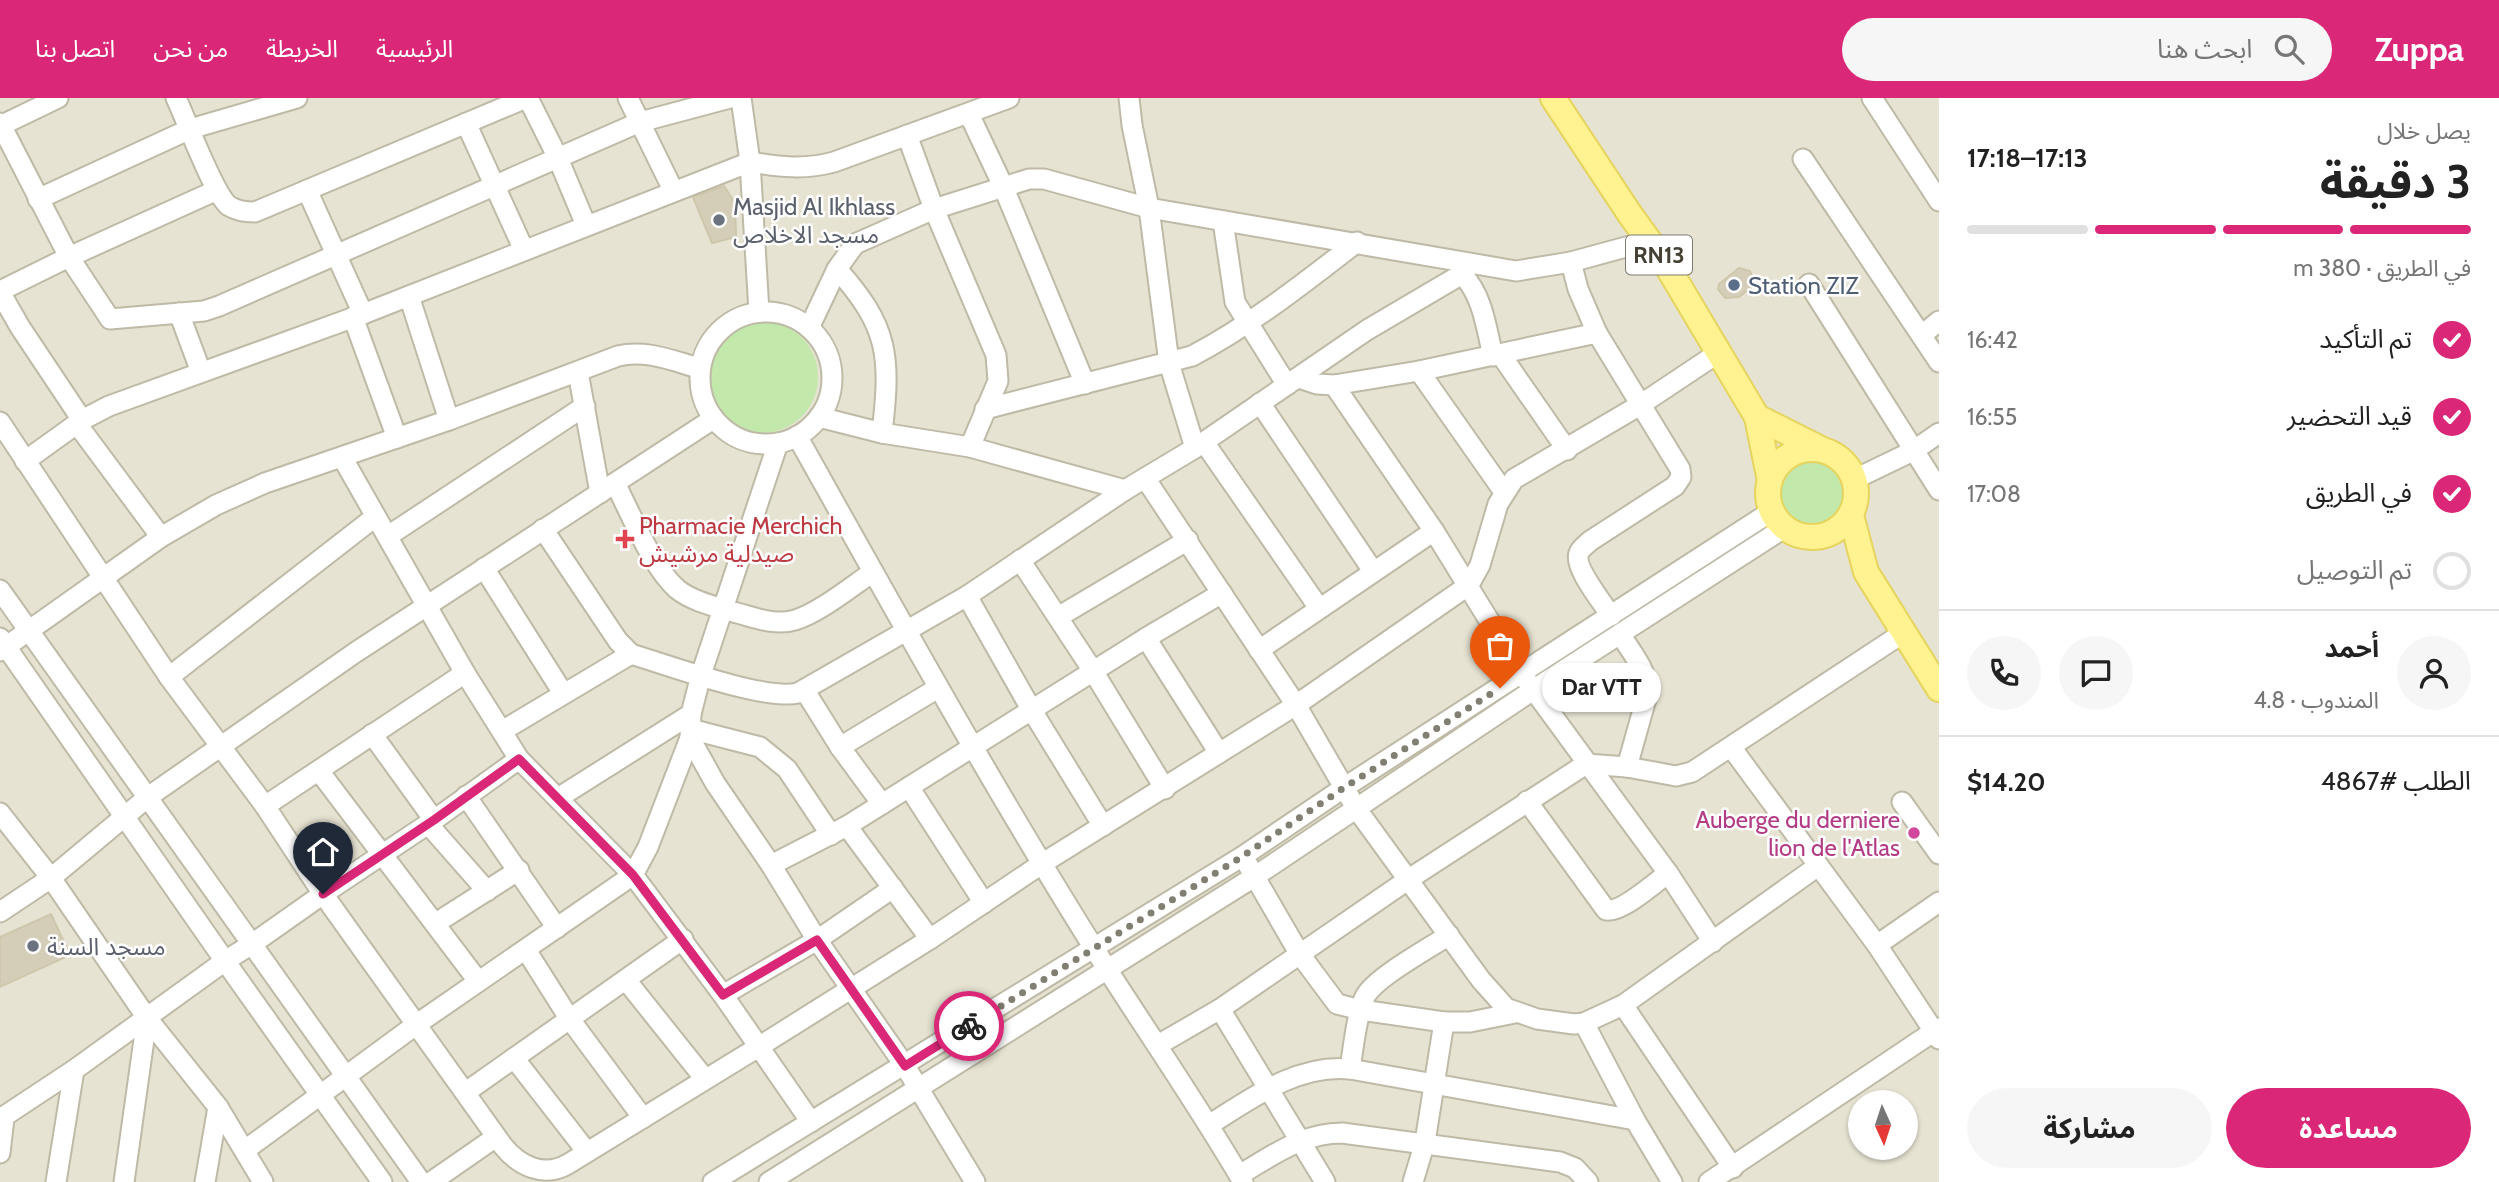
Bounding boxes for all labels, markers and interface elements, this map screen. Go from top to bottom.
search box [1842,18,2332,81]
text: Zuppa [2374,29,2464,69]
icon: search [2270,30,2308,68]
text: ابحث هنا [2157,33,2252,65]
text: اتصل بنا [35,34,115,63]
text: من نحن [153,34,228,63]
text: الخريطة [266,34,338,63]
text: الرئيسية [376,34,453,63]
text: يصل خلال [2377,117,2471,145]
text: 17:13–17:18 [1967,142,2088,174]
text: 3 دقيقة [2320,154,2471,210]
place label: Masjid Al Ikhlass مسجد الاخلاص [733,192,895,249]
marker: Masjid Al Ikhlass مسجد الاخلاص [711,212,727,228]
road number: RN13 [1626,236,1692,274]
text: في الطريق · 380 m [2293,254,2471,282]
place label: Station ZIZ [1748,271,1860,300]
marker: Station ZIZ [1726,277,1742,293]
icon: check [2433,321,2471,359]
text: تم التأكيد [2319,323,2412,355]
text: 16:42 [1967,326,2018,354]
icon: check [2433,398,2471,436]
text: قيد التحضير [2287,400,2412,432]
text: 16:55 [1967,403,2017,431]
icon: check [2433,475,2471,513]
text: في الطريق [2306,477,2412,509]
text: 17:08 [1967,480,2021,508]
place label: Pharmacie Merchich صيدلية مرشيش [639,511,843,568]
marker: Pharmacie Merchich صيدلية مرشيش [617,531,633,547]
text: تم التوصيل [2297,554,2412,586]
pin [1470,616,1530,688]
icon: bag [1481,627,1519,665]
text: أحمد [2325,632,2379,664]
button: phone [1967,636,2041,710]
button: chat [2059,636,2133,710]
button: person [2397,636,2471,710]
callout: Dar VTT [1542,664,1661,712]
text: Dar VTT [1561,673,1642,701]
text: المندوب · 4.8 [2254,686,2379,714]
text: الطلب #4867 [2321,765,2471,797]
text: $14.20 [1967,766,2046,798]
place label: Auberge du derniere lion de l'Atlas [1695,805,1900,862]
pin [293,822,353,894]
marker: Auberge du derniere lion de l'Atlas [1906,825,1922,841]
icon: home [304,833,342,871]
place label: مسجد السنة [47,932,166,961]
marker: مسجد السنة [25,938,41,954]
courier [934,991,1004,1061]
icon: bike [950,1007,988,1045]
button: مشاركة [1967,1088,2212,1168]
button: مساعدة [2226,1088,2471,1168]
north arrow [1848,1090,1918,1160]
map controls [1848,1090,1918,1160]

